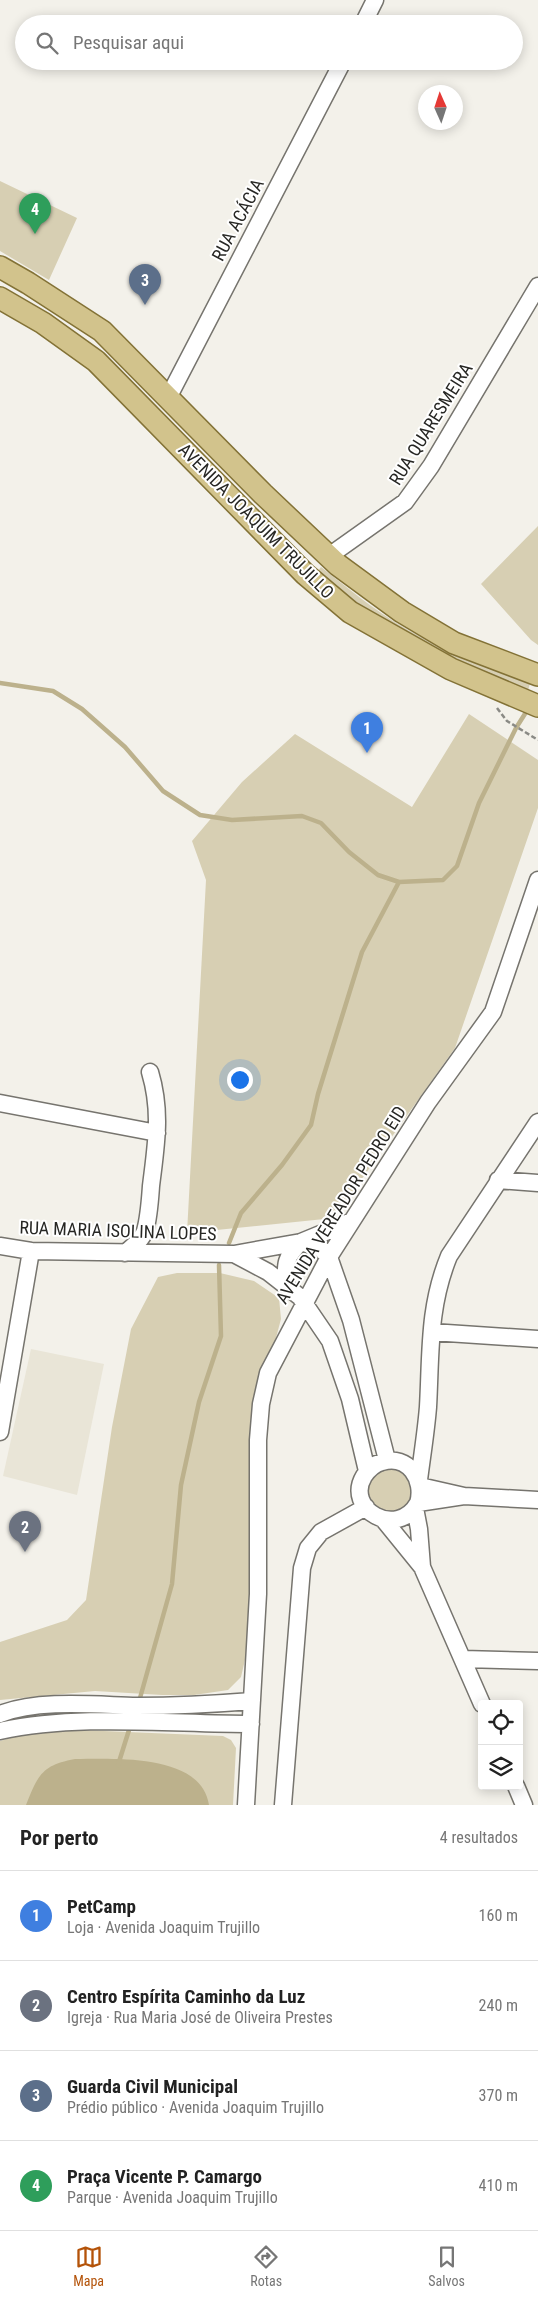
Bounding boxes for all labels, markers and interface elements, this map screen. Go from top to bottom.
search box [15,15,523,70]
icon: search [33,29,61,57]
text: Pesquisar aqui [73,31,184,54]
north arrow [418,85,463,130]
street label: RUA ACÁCIA [207,175,268,264]
pin: 4 [19,193,51,234]
pin: 3 [129,264,161,305]
street label: RUA QUARESMEIRA [385,358,477,489]
street label: AVENIDA JOAQUIM TRUJILLO [174,439,338,603]
pin: 1 [351,712,383,753]
your location [227,1067,253,1093]
street label: AVENIDA VEREADOR PEDRO EID [271,1102,410,1307]
street label: RUA MARIA ISOLINA LOPES [19,1217,217,1244]
pin: 2 [9,1511,41,1552]
map controls [478,1700,523,1790]
button: locate [478,1700,523,1745]
button: layers [478,1745,523,1790]
text: Por perto [20,1826,99,1850]
text: 4 resultados [440,1828,518,1847]
text: PetCamp [67,1895,136,1918]
text: 1 [32,1906,40,1925]
text: 160 m [479,1906,518,1925]
text: Loja · Avenida Joaquim Trujillo [67,1918,260,1937]
text: Centro Espírita Caminho da Luz [67,1985,305,2008]
text: 2 [32,1996,40,2015]
text: 240 m [479,1996,518,2015]
text: Igreja · Rua Maria José de Oliveira Prestes [67,2008,333,2027]
text: Guarda Civil Municipal [67,2075,238,2098]
text: 3 [32,2086,40,2105]
text: 370 m [479,2086,518,2105]
text: Prédio público · Avenida Joaquim Trujillo [67,2098,324,2117]
text: Praça Vicente P. Camargo [67,2165,262,2188]
text: 4 [32,2176,40,2195]
text: 410 m [479,2176,518,2195]
text: Parque · Avenida Joaquim Trujillo [67,2188,278,2207]
tab: Mapa [73,2243,104,2289]
tab: Rotas [250,2243,282,2289]
tab: Salvos [428,2243,465,2289]

